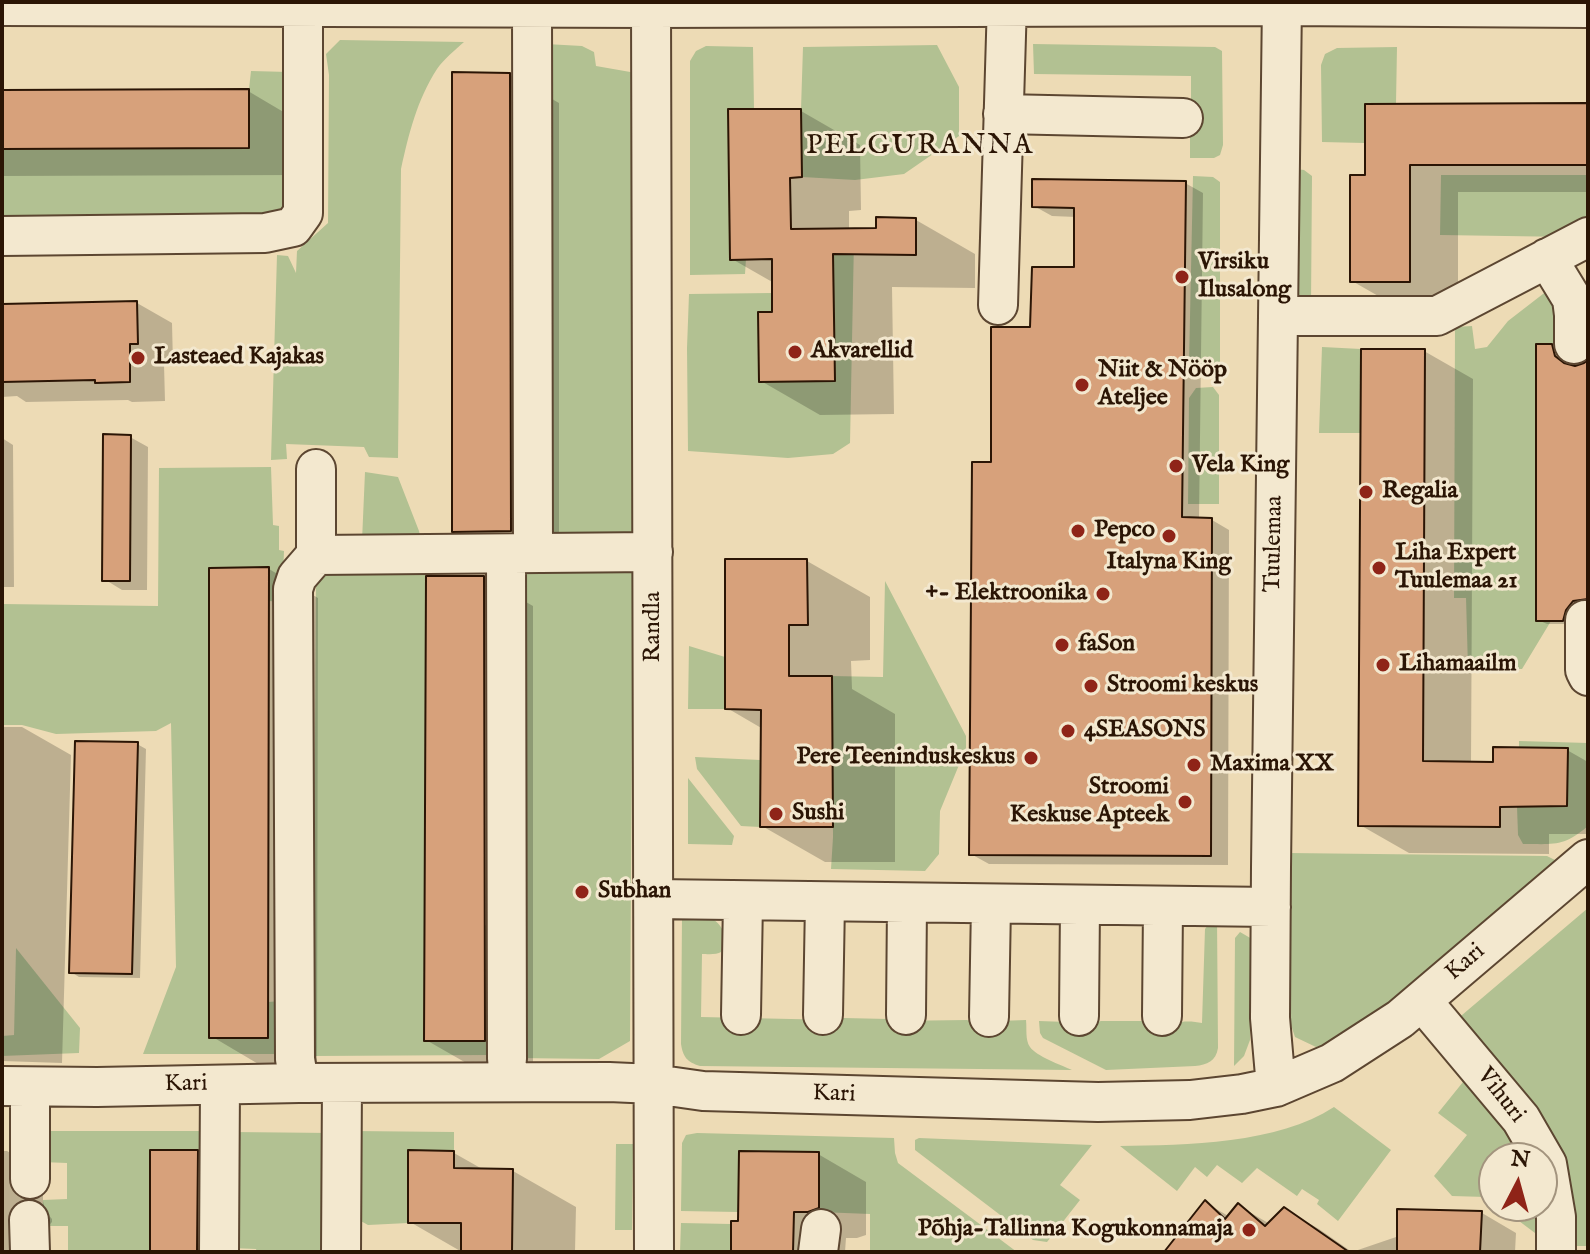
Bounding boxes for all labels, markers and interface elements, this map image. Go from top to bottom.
district label: PELGURANNA [806,130,1034,164]
place label: Virsiku Ilusalong [1198,249,1291,305]
marker: Virsiku Ilusalong [1173,268,1191,286]
place label: Akvarellid [811,338,913,366]
marker: Akvarellid [786,343,804,361]
place label: Lasteaed Kajakas [154,344,324,372]
marker: Lasteaed Kajakas [129,349,147,367]
place label: Niit & Nööp Ateljee [1098,357,1227,413]
marker: Niit & Nööp Ateljee [1073,376,1091,394]
place label: Vela King [1192,452,1289,480]
marker: Vela King [1167,457,1185,475]
place label: Regalia [1382,478,1458,506]
marker: Regalia [1357,483,1375,501]
street label: Tuulemaa [1260,495,1290,593]
place label: Pepco [1094,517,1155,545]
marker: Pepco [1069,522,1087,540]
marker: Italyna King [1160,527,1178,545]
place label: Liha Expert Tuulemaa 21 [1395,540,1517,596]
place label: Italyna King [1107,549,1231,577]
marker: Liha Expert Tuulemaa 21 [1370,559,1388,577]
place label: +- Elektroonika [925,580,1087,608]
marker: +- Elektroonika [1094,585,1112,603]
street label: Randla [640,591,668,663]
place label: faSon [1078,631,1135,659]
marker: faSon [1053,636,1071,654]
place label: Lihamaailm [1399,651,1516,679]
marker: Lihamaailm [1374,656,1392,674]
place label: Stroomi keskus [1107,672,1258,700]
marker: Stroomi keskus [1082,677,1100,695]
place label: 4SEASONS [1084,717,1206,745]
marker: 4SEASONS [1059,722,1077,740]
place label: Pere Teeninduskeskus [796,744,1015,772]
marker: Pere Teeninduskeskus [1022,749,1040,767]
place label: Maxima XX [1210,751,1334,779]
marker: Maxima XX [1185,756,1203,774]
place label: Stroomi Keskuse Apteek [1010,774,1169,830]
marker: Stroomi Keskuse Apteek [1176,793,1194,811]
place label: Sushi [792,800,844,828]
marker: Sushi [767,805,785,823]
place label: Subhan [598,878,671,906]
marker: Subhan [573,883,591,901]
street label: Kari [1440,938,1492,988]
street label: Vihuri [1469,1063,1531,1129]
street label: Kari [164,1070,208,1100]
street label: Kari [812,1080,856,1110]
north arrow [1478,1142,1558,1222]
text: N [1509,1145,1531,1175]
place label: Põhja-Tallinna Kogukonnamaja [918,1216,1233,1244]
marker: Põhja-Tallinna Kogukonnamaja [1240,1221,1258,1239]

